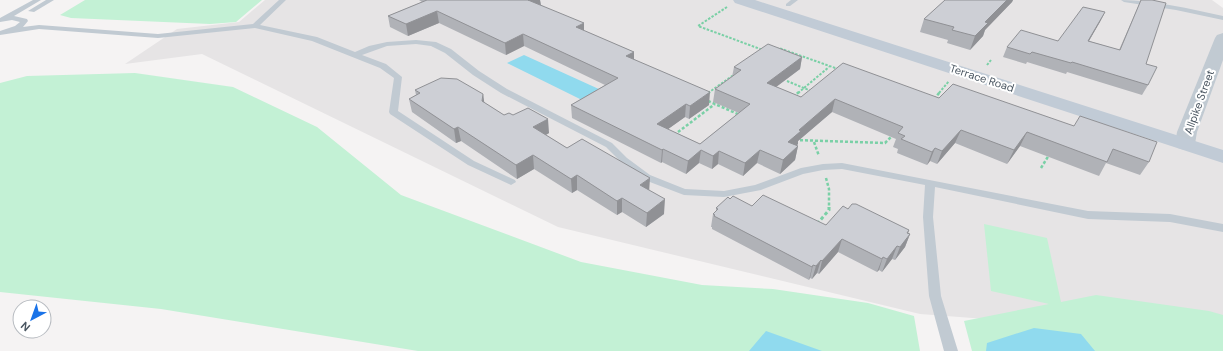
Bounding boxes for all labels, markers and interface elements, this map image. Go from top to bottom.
street label: Terrace Road [948,61,1016,95]
street label: Allpike Street [1181,68,1217,136]
north arrow [12,299,52,339]
text: N [18,319,33,334]

